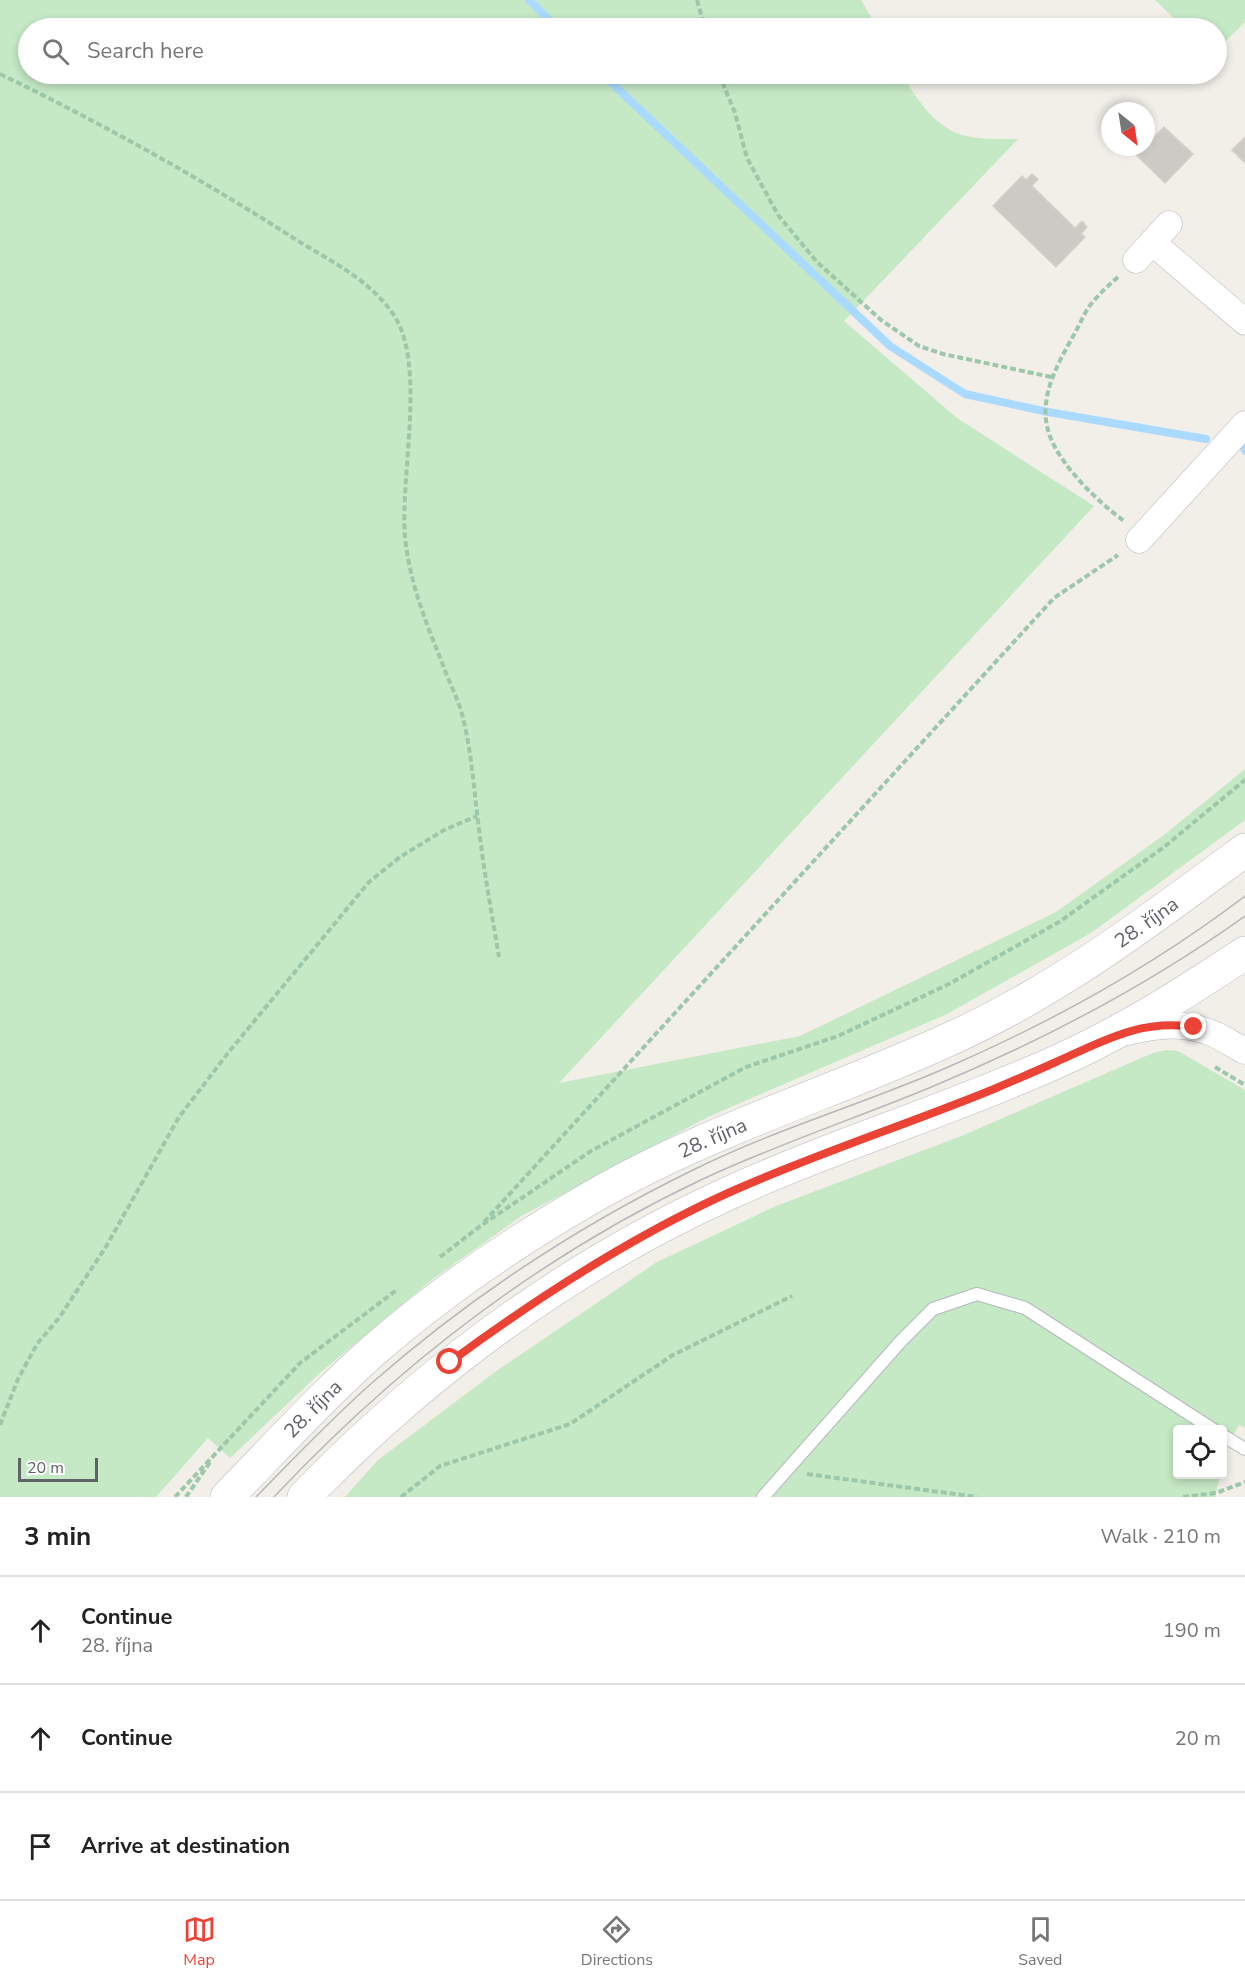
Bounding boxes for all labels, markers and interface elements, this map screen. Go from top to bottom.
search box [18,18,1227,84]
icon: search [39,35,72,68]
text: Search here [87,36,204,66]
north arrow [1101,102,1155,156]
street label: 28. října [1109,891,1184,954]
route end [1180,1013,1206,1039]
street label: 28. října [674,1111,751,1165]
route start [436,1348,462,1374]
street label: 28. října [278,1374,348,1444]
map controls [1173,1425,1227,1479]
button: locate [1173,1425,1227,1479]
scale bar [18,1455,98,1482]
text: 20 m [27,1457,64,1479]
text: 3 min [24,1519,91,1554]
text: Walk · 210 m [1101,1523,1221,1550]
text: Continue [81,1602,172,1632]
icon: ahead [24,1614,57,1647]
text: 190 m [1163,1617,1221,1644]
text: 28. října [81,1632,153,1659]
icon: ahead [24,1722,57,1755]
text: Continue [81,1723,172,1753]
text: 20 m [1175,1725,1221,1752]
icon: arrive [24,1830,57,1863]
text: Arrive at destination [81,1831,290,1861]
tab: Map [183,1913,216,1971]
tab: Directions [581,1913,653,1971]
tab: Saved [1018,1913,1062,1971]

